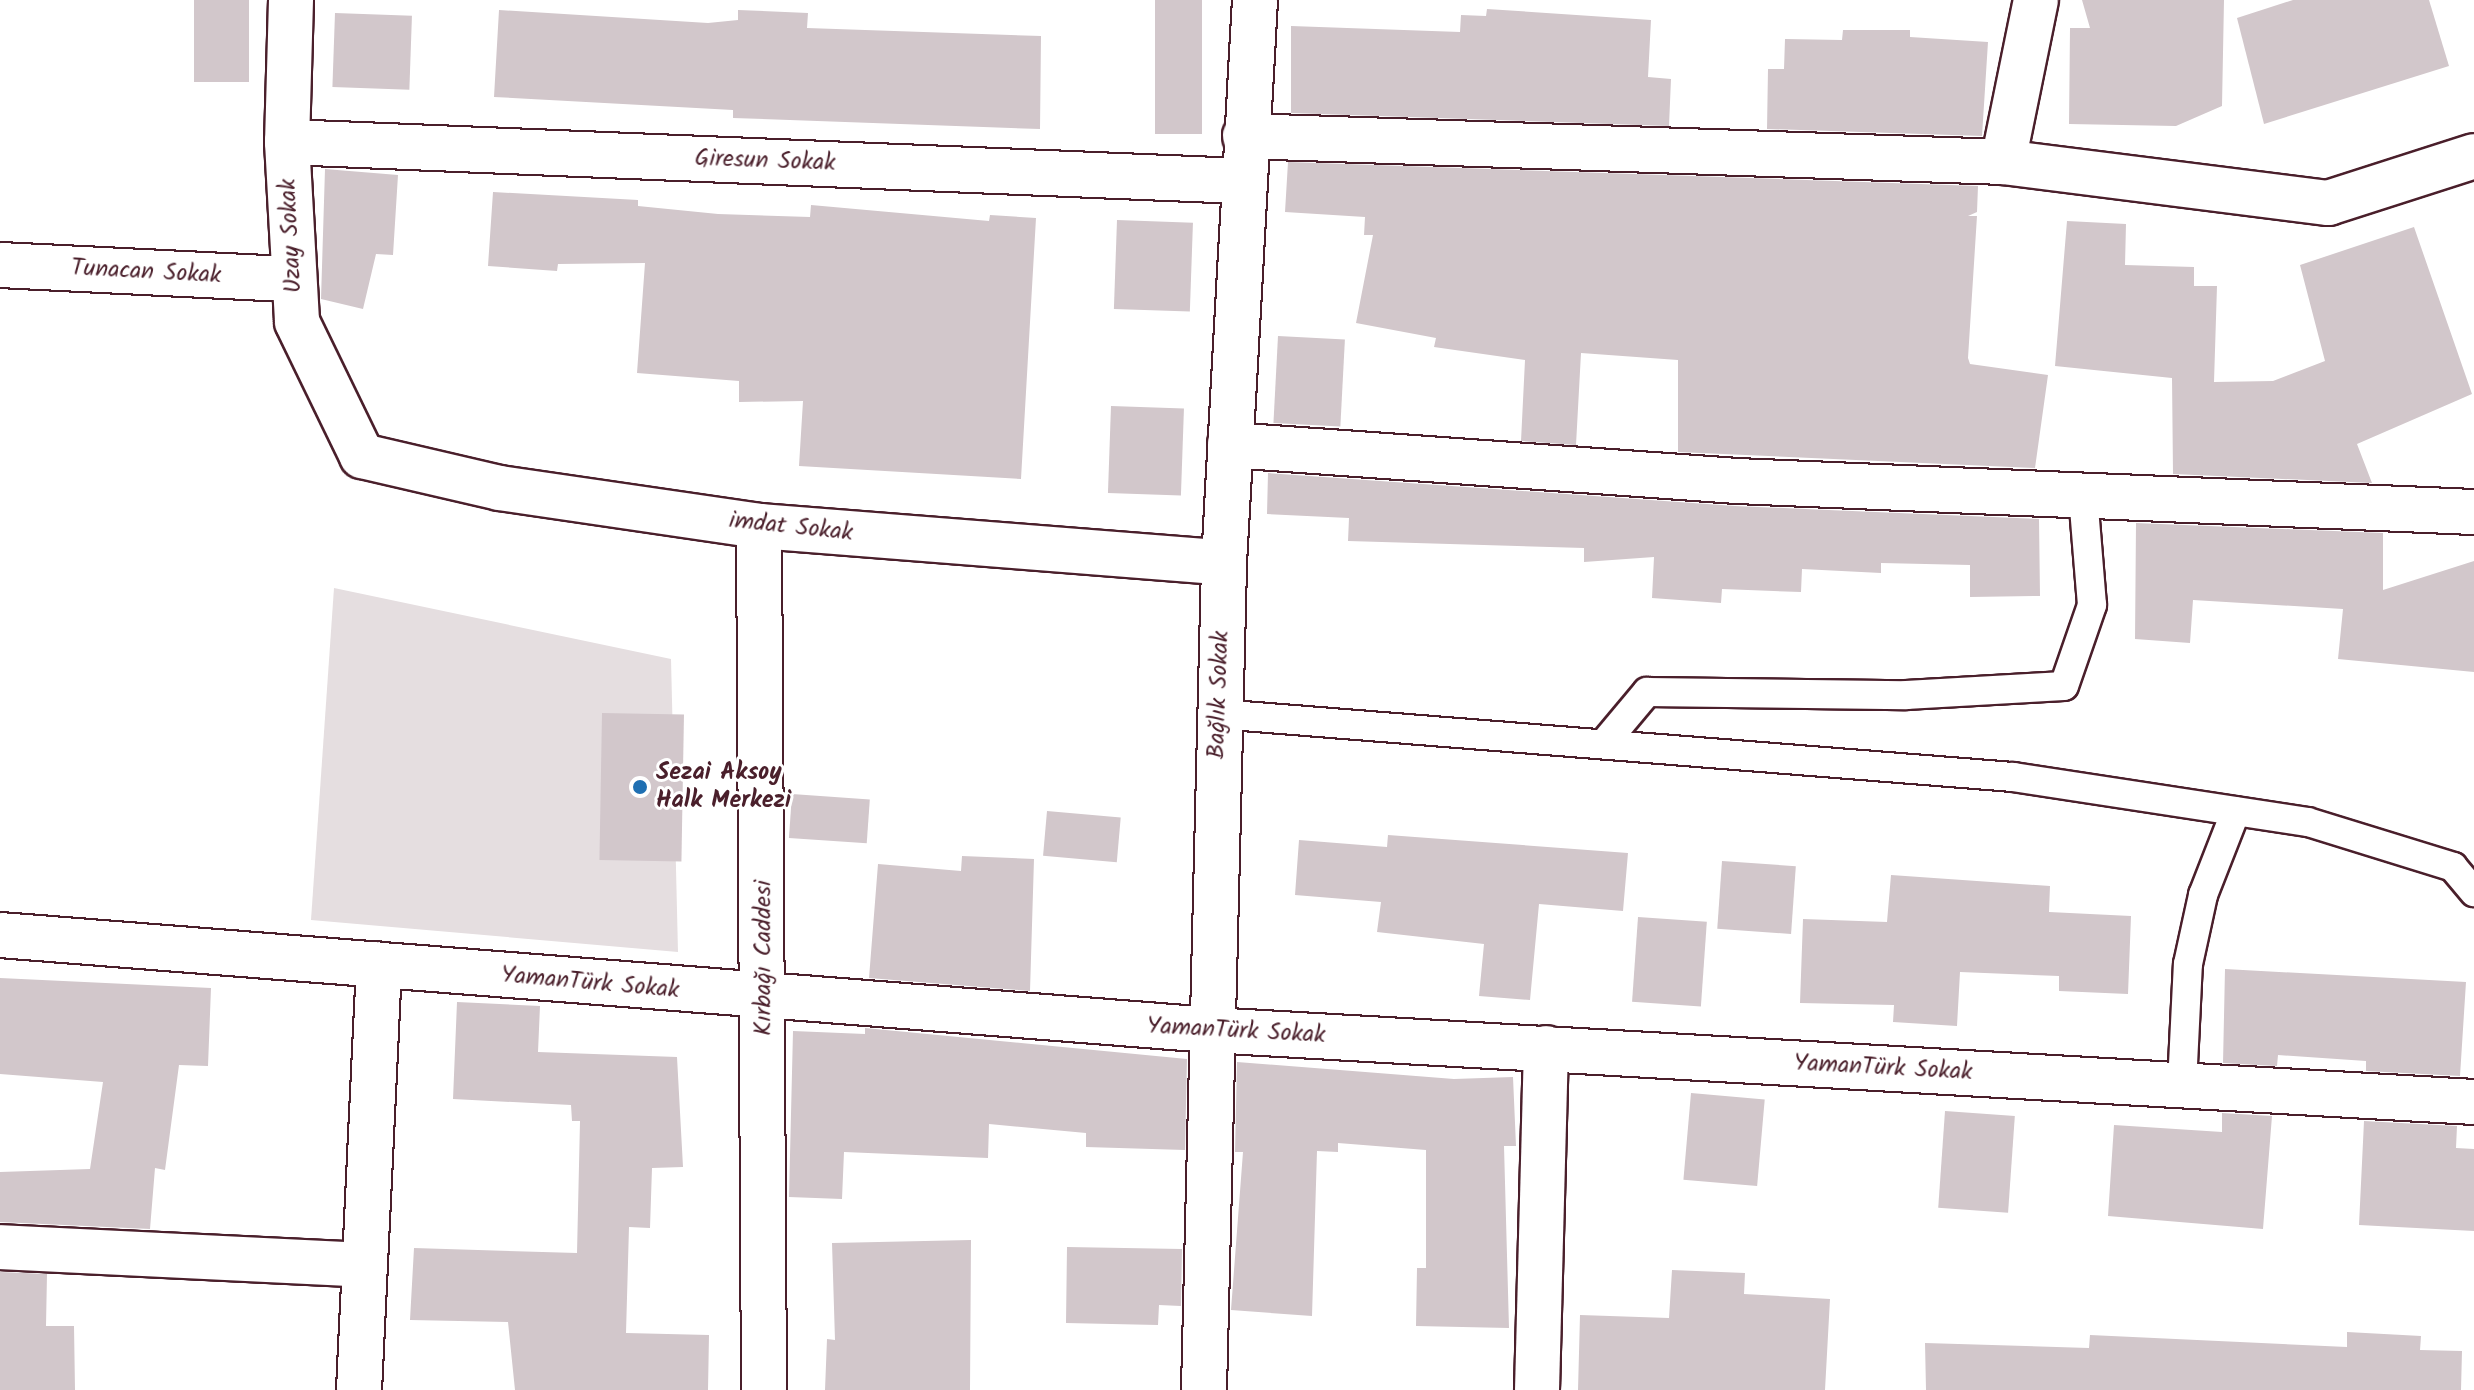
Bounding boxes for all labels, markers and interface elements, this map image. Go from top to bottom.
street label: Giresun Sokak [694,144,836,178]
street label: Uzay Sokak [274,178,308,294]
street label: Tunacan Sokak [70,254,222,290]
street label: imdat Sokak [728,506,854,548]
street label: Bağlık Sokak [1202,630,1236,760]
place label: Sezai Aksoy Halk Merkezi [656,759,791,815]
marker: Sezai Aksoy Halk Merkezi [631,778,649,796]
street label: Kırbağı Caddesi [750,880,778,1036]
street label: YamanTürk Sokak [500,961,680,1005]
street label: YamanTürk Sokak [1146,1012,1326,1050]
street label: YamanTürk Sokak [1793,1049,1973,1087]

